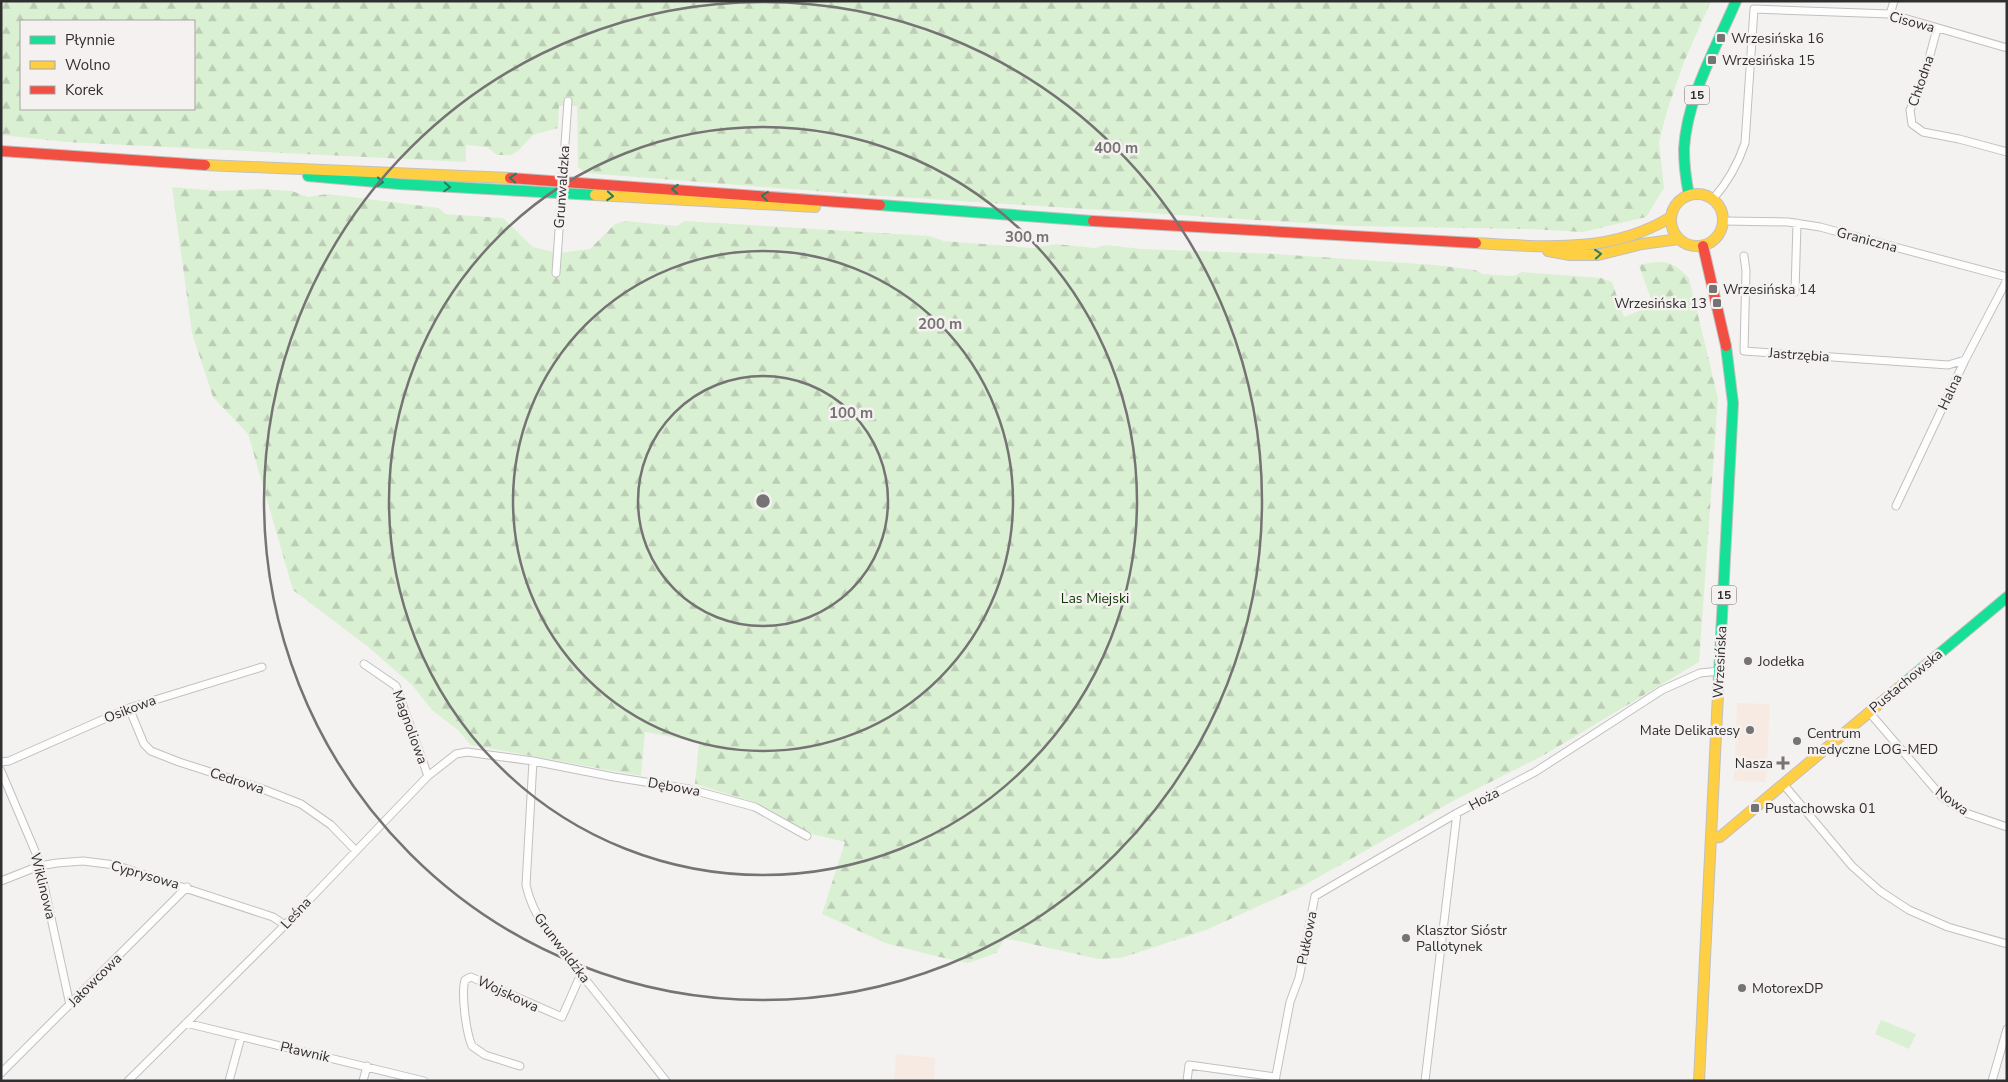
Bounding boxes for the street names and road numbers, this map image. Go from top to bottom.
street label: Cisowa [1887,7,1937,37]
street label: Chłodna [1903,53,1939,109]
road number: 15 [1684,86,1710,104]
street label: Grunwaldzka [550,145,574,229]
street label: Graniczna [1835,223,1899,257]
street label: Jastrzębia [1767,343,1830,367]
street label: Halna [1933,371,1967,413]
road number: 15 [1712,586,1736,604]
street label: Wrzesińska [1709,625,1731,699]
street label: Pustachowska [1865,645,1947,717]
street label: Magnoliowa [388,687,432,767]
street label: Osikowa [101,690,159,728]
street label: Cedrowa [207,763,267,799]
street label: Dębowa [646,773,702,801]
street label: Nowa [1931,782,1973,820]
street label: Hoża [1465,783,1503,815]
street label: Wiklinowa [26,851,60,921]
street label: Cyprysowa [109,856,181,894]
street label: Leśna [276,893,316,933]
street label: Grunwaldzka [529,909,595,987]
street label: Pułkowa [1292,910,1322,966]
street label: Jałowcowa [63,949,126,1012]
street label: Wojskowa [474,971,542,1017]
street label: Pławnik [278,1037,333,1067]

